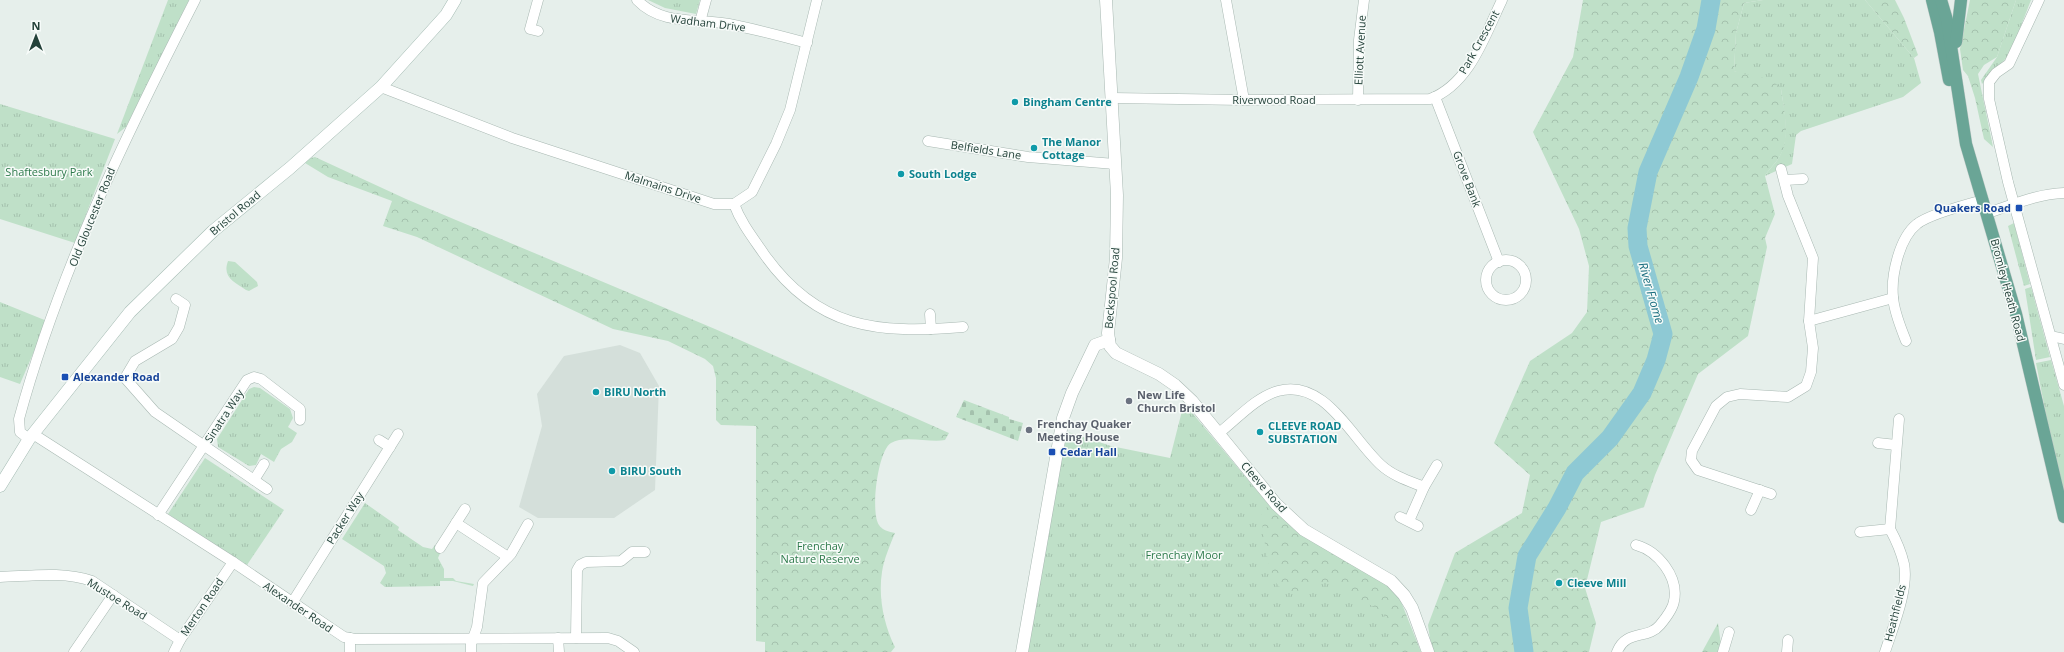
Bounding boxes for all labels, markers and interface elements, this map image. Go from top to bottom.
street label: Park Crescent [1455,7,1502,76]
street label: Wadham Drive [670,10,747,35]
street label: Elliott Avenue [1350,15,1369,85]
north arrow [16,16,56,56]
text: N [32,18,40,33]
street label: Riverwood Road [1232,92,1316,107]
place label: Bingham Centre [1023,94,1112,109]
marker: Bingham Centre [1010,97,1020,107]
place label: The Manor Cottage [1042,134,1101,162]
street label: Belfields Lane [950,137,1022,162]
marker: The Manor Cottage [1029,143,1039,153]
street label: Grove Bank [1450,148,1485,209]
park label: Shaftesbury Park [5,164,93,179]
street label: Old Gloucester Road [65,165,118,269]
place label: South Lodge [909,166,977,181]
street label: Malmains Drive [623,167,703,206]
marker: South Lodge [896,169,906,179]
street label: Bristol Road [206,187,263,238]
place label: Quakers Road [1934,200,2011,215]
marker: Quakers Road [2014,203,2024,213]
street label: Bromley Heath Road [1988,237,2029,343]
street label: Beckspool Road [1100,247,1123,329]
water label: River Frome [1635,260,1668,325]
place label: Alexander Road [73,369,160,384]
marker: Alexander Road [60,372,70,382]
place label: BIRU North [604,384,666,399]
street label: Sinatra Way [201,386,247,445]
marker: BIRU North [591,387,601,397]
place label: New Life Church Bristol [1137,387,1215,415]
marker: New Life Church Bristol [1124,396,1134,406]
place label: Frenchay Quaker Meeting House [1037,416,1131,444]
place label: CLEEVE ROAD SUBSTATION [1268,418,1341,446]
marker: Frenchay Quaker Meeting House [1024,425,1034,435]
marker: CLEEVE ROAD SUBSTATION [1255,427,1265,437]
place label: Cedar Hall [1060,444,1117,459]
marker: Cedar Hall [1047,447,1057,457]
street label: Cleeve Road [1238,458,1291,515]
place label: BIRU South [620,463,682,478]
marker: BIRU South [607,466,617,476]
street label: Packer Way [323,488,367,547]
park label: Frenchay Nature Reserve [780,538,860,566]
park label: Frenchay Moor [1145,547,1223,562]
street label: Mustoe Road [85,574,150,623]
street label: Merton Road [177,575,227,639]
place label: Cleeve Mill [1567,575,1626,590]
street label: Alexander Road [260,578,336,635]
marker: Cleeve Mill [1554,578,1564,588]
street label: Heathfields [1880,583,1909,643]

